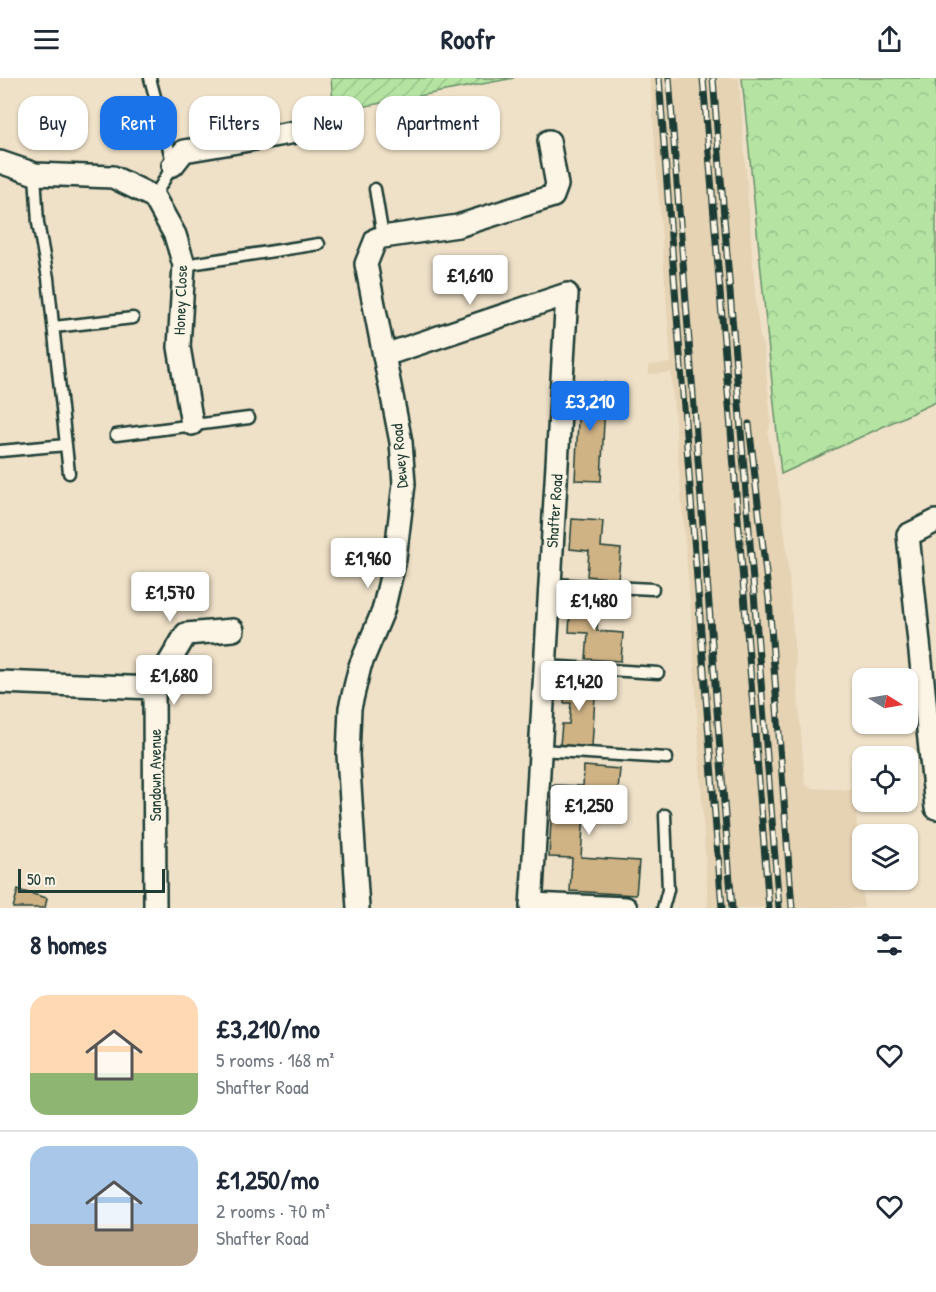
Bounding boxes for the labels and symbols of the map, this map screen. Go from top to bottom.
pin: £1,610 [421,255,519,306]
street label: Honey Close [168,264,192,335]
pin: £3,210 [541,381,639,432]
street label: Dewey Road [385,423,413,489]
street label: Shafter Road [540,473,568,549]
pin: £1,960 [319,538,417,589]
pin: £1,570 [121,572,219,623]
pin: £1,480 [545,580,643,631]
pin: £1,680 [125,655,223,706]
pin: £1,420 [530,661,628,712]
north arrow [852,668,918,734]
street label: Sandown Avenue [144,728,166,821]
pin: £1,250 [540,785,638,836]
scale bar [18,866,165,894]

